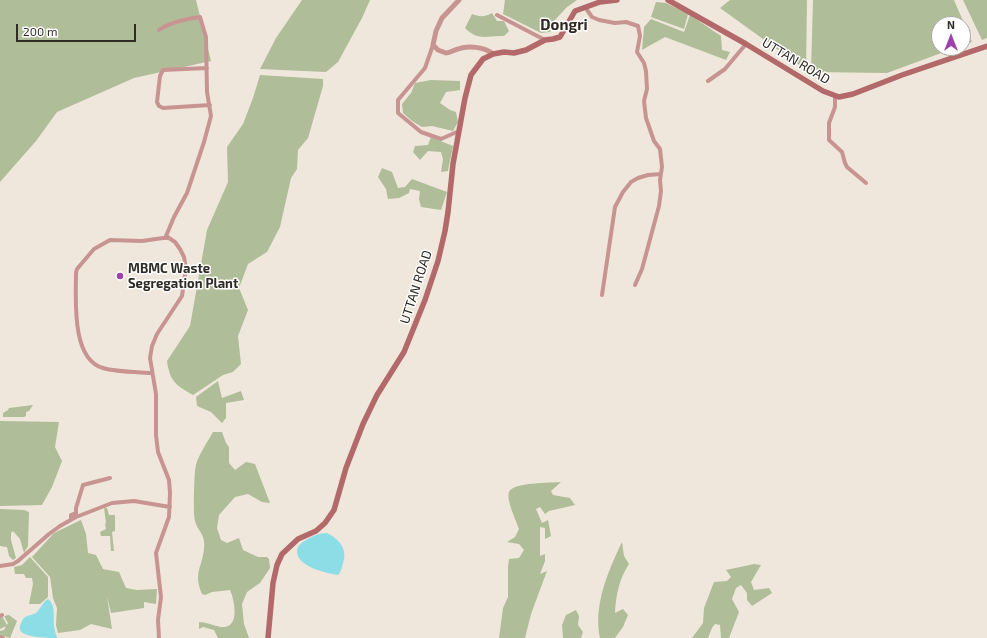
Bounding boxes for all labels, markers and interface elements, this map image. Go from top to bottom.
scale bar [18,16,138,42]
district label: Dongri [540,16,588,34]
north arrow [931,16,971,56]
text: N [947,18,955,31]
text: 200 m [23,24,57,38]
street label: UTTAN ROAD [759,35,833,87]
street label: UTTAN ROAD [397,248,435,326]
place label: MBMC Waste Segregation Plant [128,261,238,292]
marker: MBMC Waste Segregation Plant [115,271,125,281]

